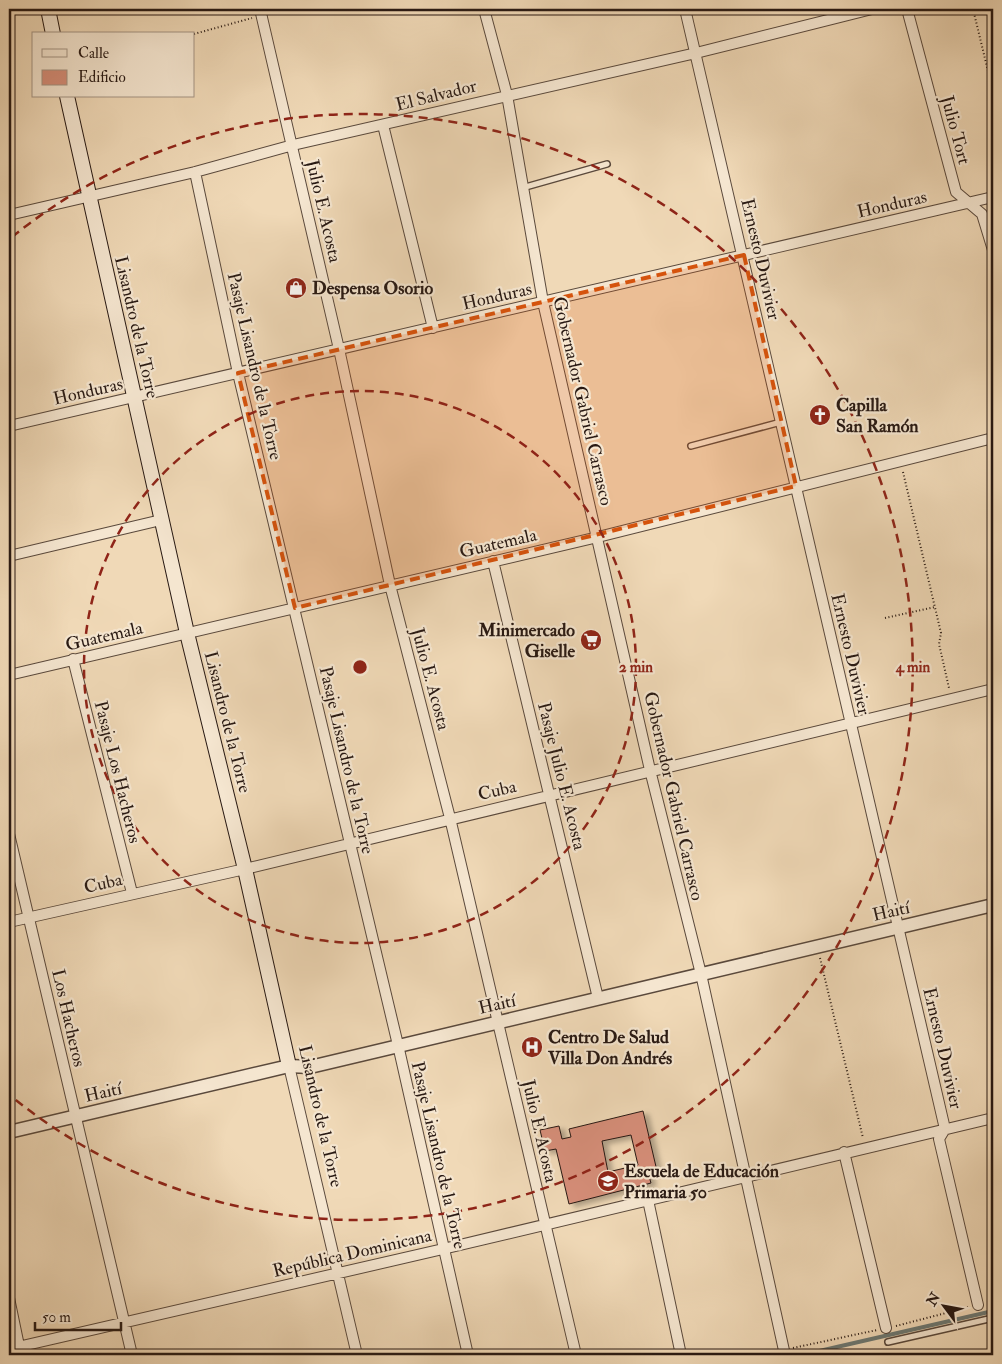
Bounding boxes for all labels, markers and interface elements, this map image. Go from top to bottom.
legend [32,32,195,98]
text: Calle [78,44,109,63]
text: Edificio [78,68,126,87]
street label: El Salvador [393,74,479,117]
street label: Julio Tort [935,92,976,167]
street label: Julio E. Acosta [300,156,347,265]
street label: Honduras [855,185,929,224]
street label: Ernesto Duvivier [735,196,786,322]
street label: Lisandro de la Torre [109,254,164,401]
street label: Pasaje Lisandro de la Torre [222,270,287,463]
shop icon: Despensa Osorio [284,276,308,300]
place label: Despensa Osorio [312,277,434,300]
street label: Honduras [460,277,534,316]
street label: Gobernador Gabriel Carrasco [547,294,618,508]
street label: Honduras [51,372,125,411]
place label: Capilla San Ramón [836,394,919,438]
church icon: Capilla San Ramón [808,403,832,427]
street label: Guatemala [457,523,540,564]
street label: Ernesto Duvivier [825,591,876,717]
street label: Guatemala [63,616,146,657]
place label: Minimercado Giselle [477,619,575,663]
street label: Julio E. Acosta [406,624,455,733]
supermarket icon: Minimercado Giselle [579,628,603,652]
street label: Lisandro de la Torre [199,649,256,796]
centre of rings [351,658,369,676]
text: 2 min [619,658,653,677]
text: 4 min [895,658,931,677]
street label: Pasaje Lisandro de la Torre [314,664,379,857]
street label: Gobernador Gabriel Carrasco [638,689,709,903]
street label: Pasaje Los Hacheros [89,698,146,846]
street label: Pasaje Julio E. Acosta [532,700,591,853]
street label: Cuba [476,775,519,806]
street label: Cuba [82,868,125,899]
street label: Haití [870,896,913,927]
street label: Los Hacheros [46,967,91,1069]
street label: Ernesto Duvivier [917,985,968,1111]
street label: Haití [476,989,519,1020]
place label: Centro De Salud Villa Don Andrés [547,1026,672,1070]
hospital icon: Centro De Salud Villa Don Andrés [520,1035,544,1059]
street label: Lisandro de la Torre [293,1043,348,1190]
street label: Pasaje Lisandro de la Torre [406,1059,471,1252]
street label: Julio E. Acosta [516,1076,563,1185]
street label: Haití [82,1077,125,1108]
place label: Escuela de Educación Primaria 50 [624,1160,780,1204]
school or university icon: Escuela de Educación Primaria 50 [596,1169,620,1193]
street label: República Dominicana [270,1224,434,1283]
north arrow [920,1282,970,1332]
text: N [922,1289,944,1310]
scale bar [35,1299,121,1331]
text: 50 m [42,1308,71,1327]

